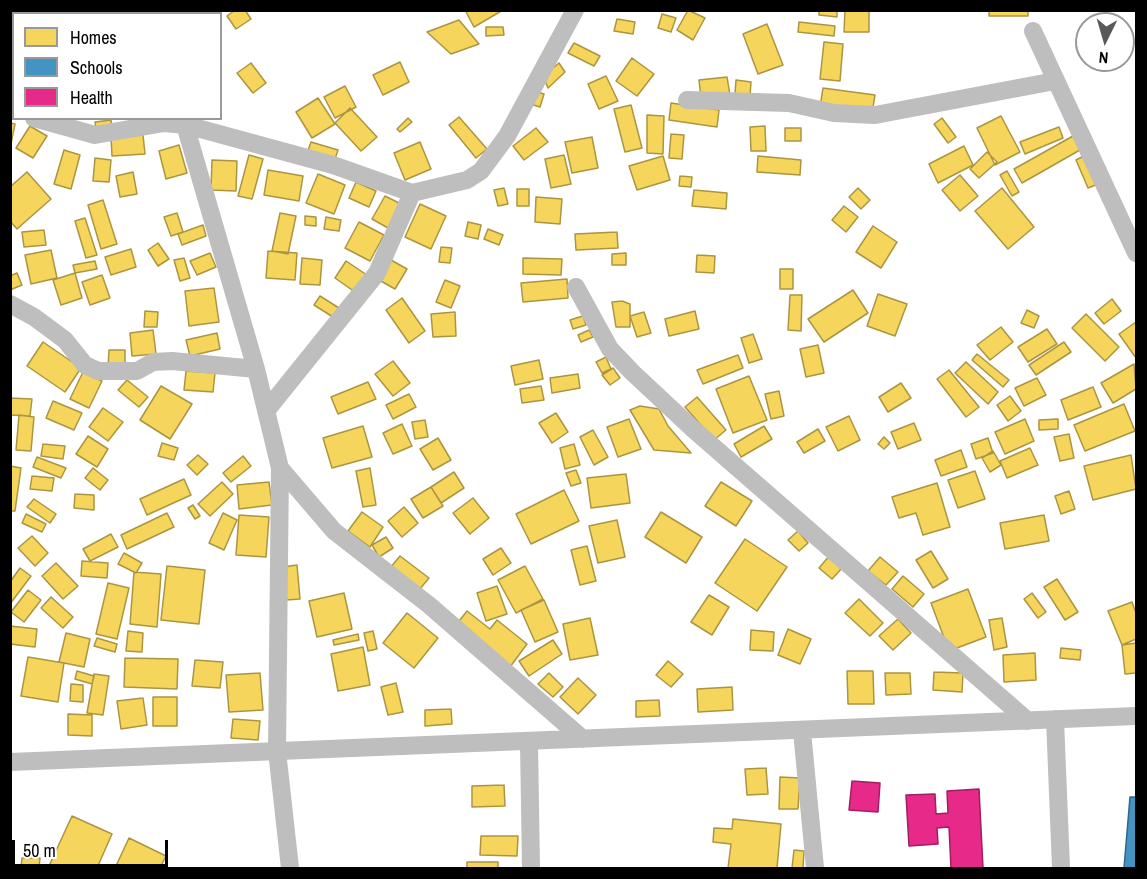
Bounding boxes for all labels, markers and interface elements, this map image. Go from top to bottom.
legend [12,12,222,120]
north arrow [1075,12,1135,72]
text: Homes [70,25,117,50]
text: N [1098,47,1109,69]
text: Schools [70,55,123,80]
text: Health [70,85,113,110]
scale bar [15,828,171,866]
text: 50 m [23,838,56,863]

